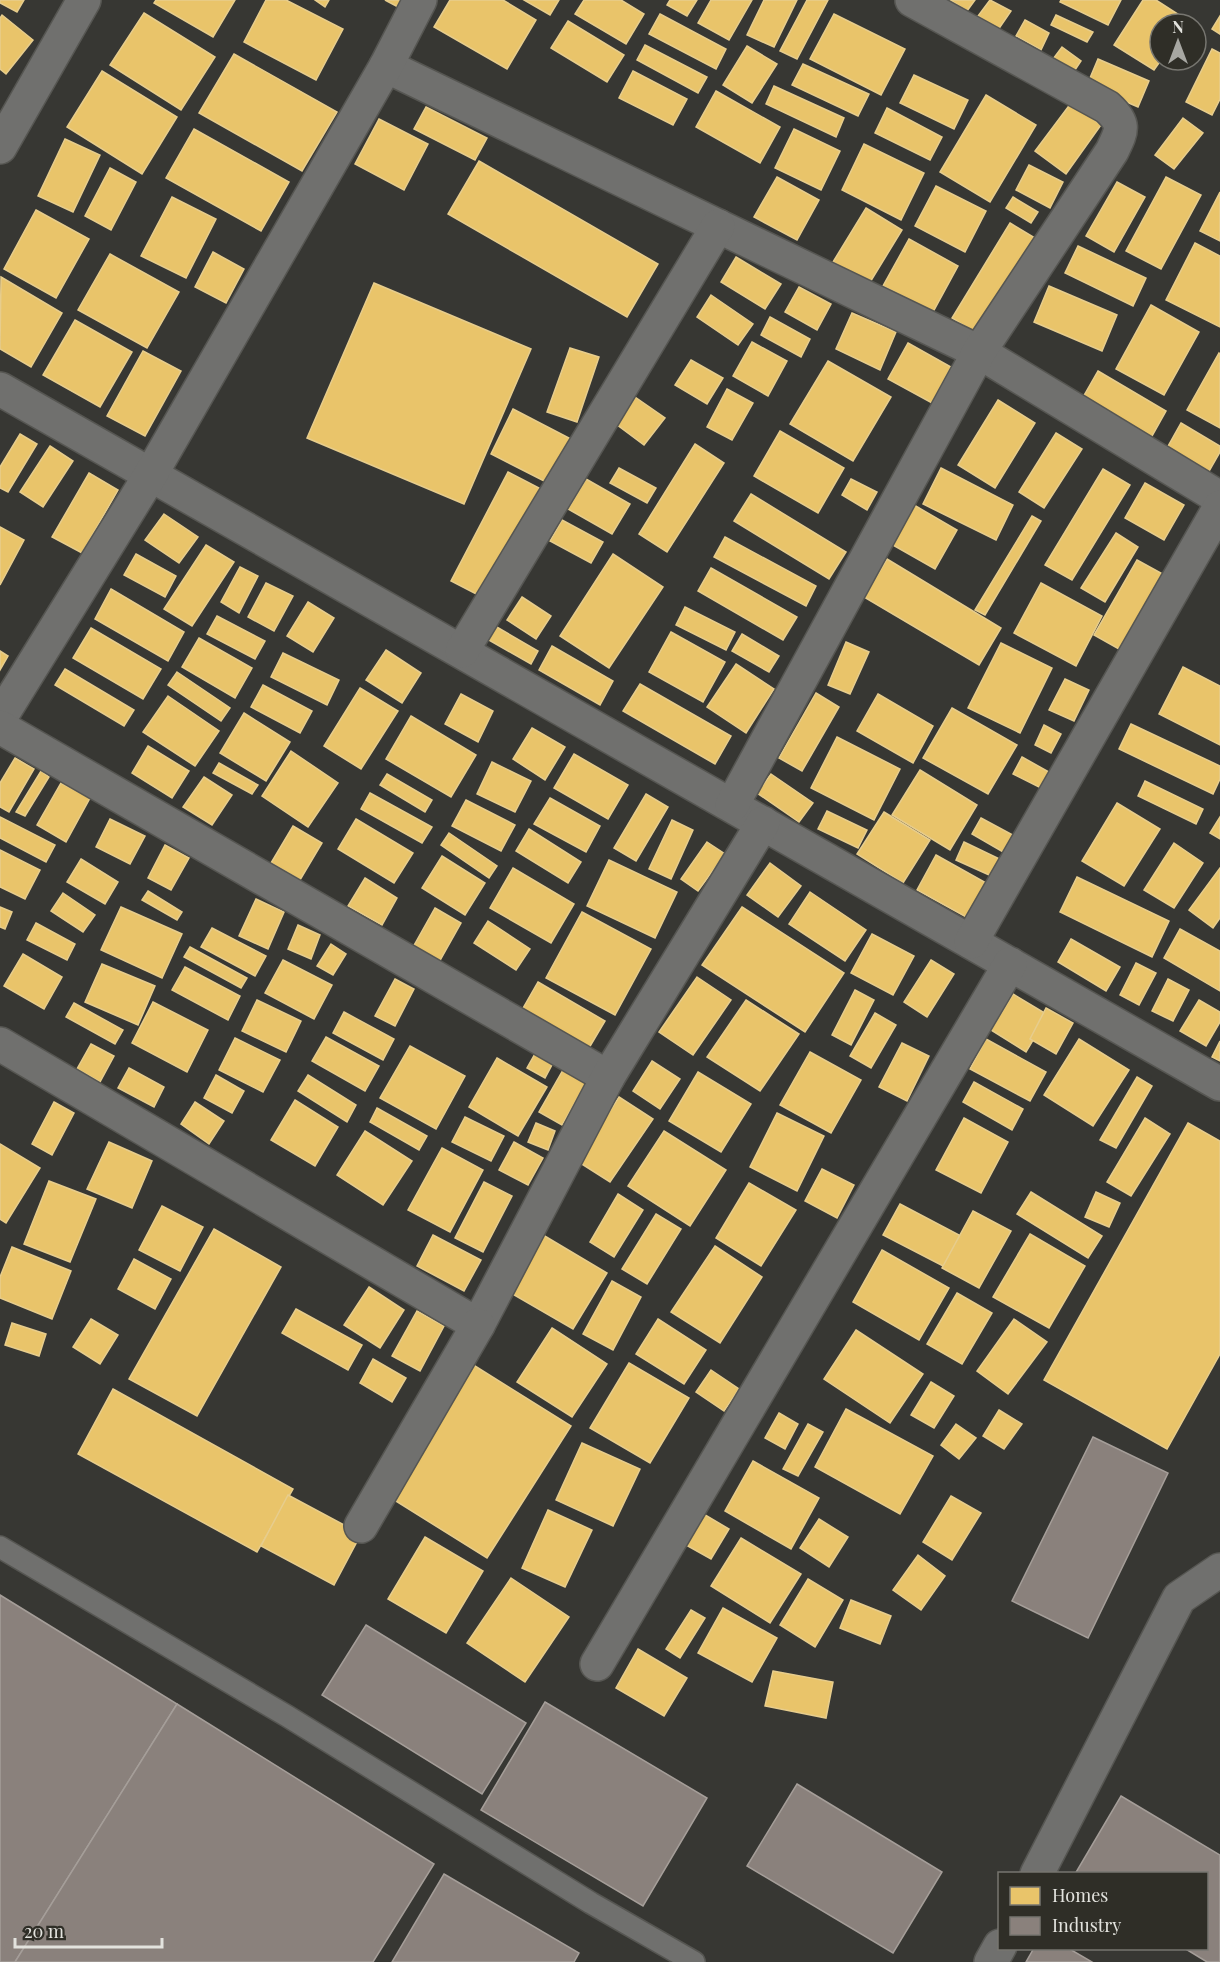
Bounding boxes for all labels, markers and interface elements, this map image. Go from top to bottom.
north arrow [1148,12,1208,72]
text: N [1172,16,1184,37]
legend [998,1872,1208,1950]
text: Homes [1052,1883,1108,1907]
scale bar [15,1911,162,1949]
text: Industry [1052,1913,1121,1937]
text: 20 m [24,1919,64,1943]

